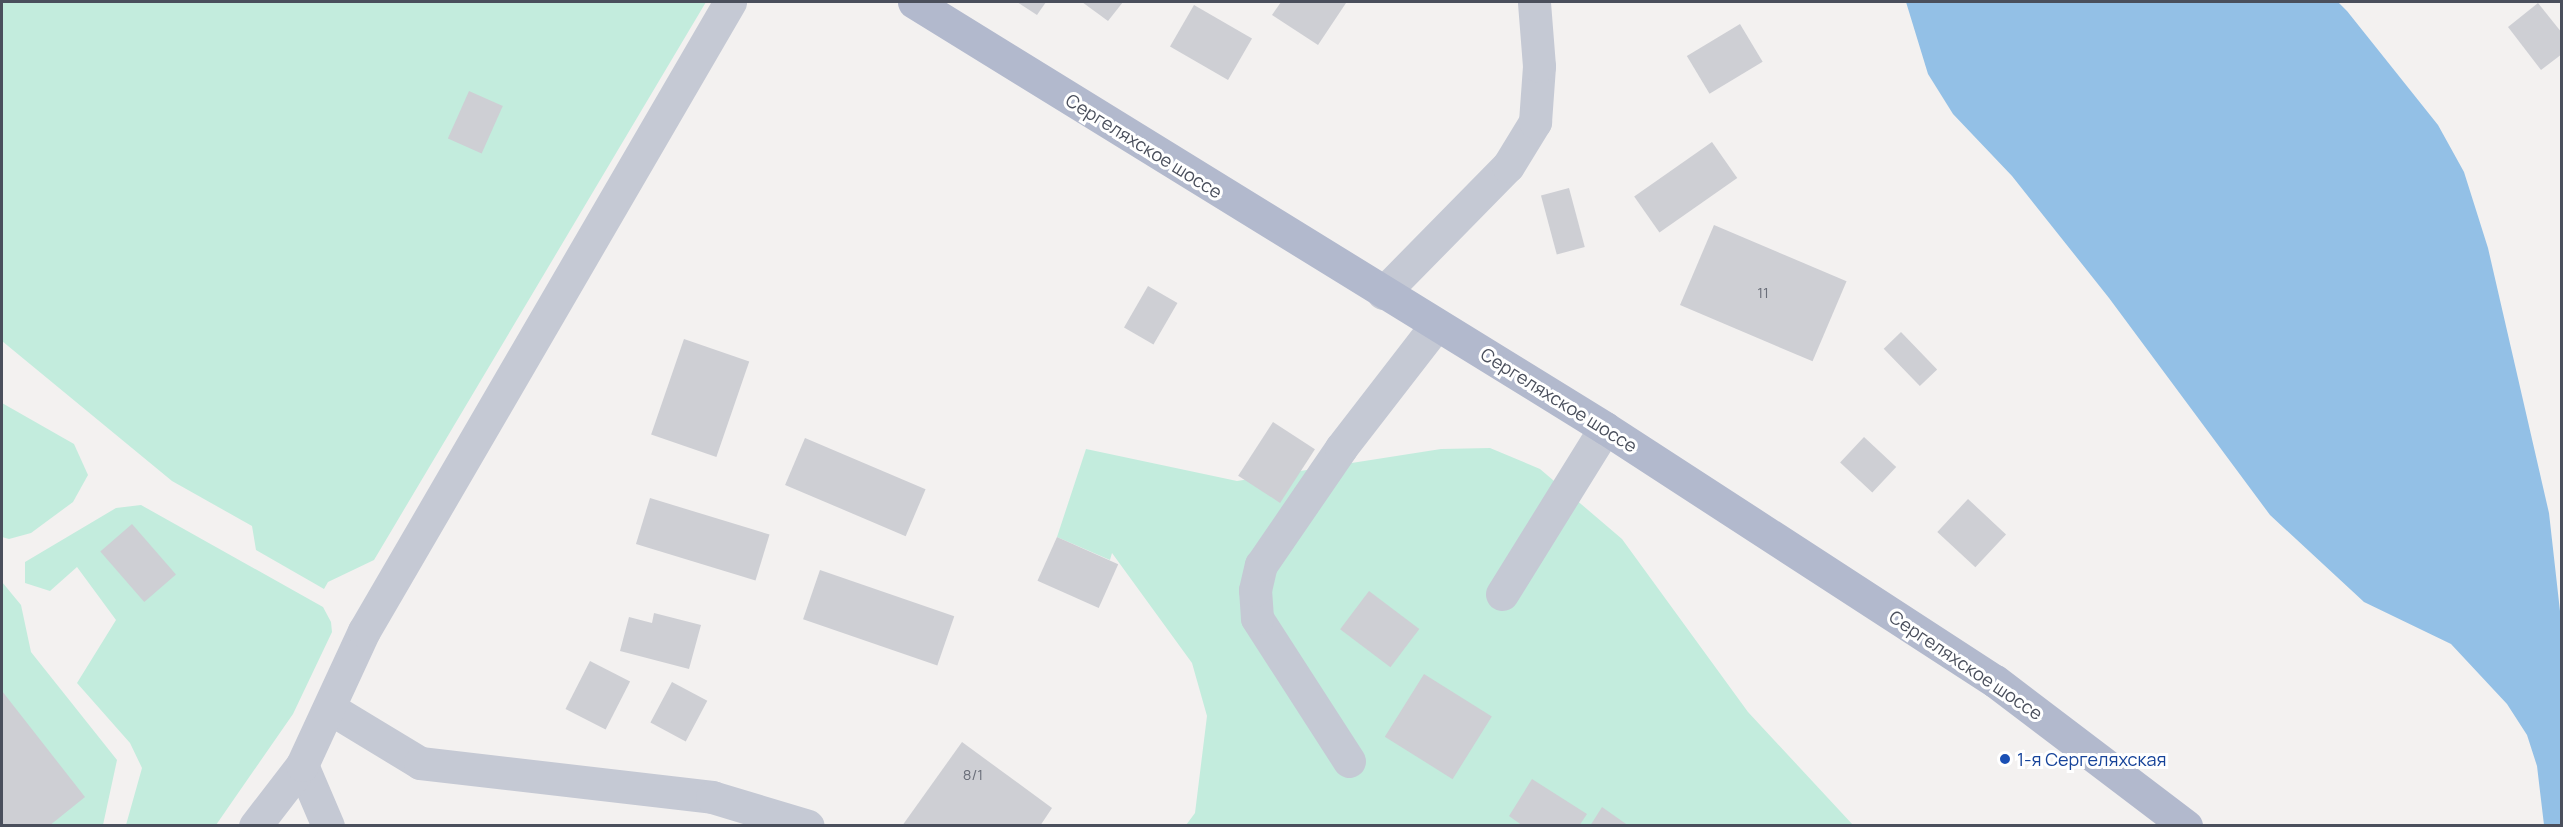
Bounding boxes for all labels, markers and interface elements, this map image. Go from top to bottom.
street label: Сергеляхское шоссе [1062,89,1226,203]
house number: 11 [1757,284,1769,302]
street label: Сергеляхское шоссе [1477,343,1641,457]
street label: Сергеляхское шоссе [1885,606,2047,724]
place label: 1-я Сергеляхская [2017,748,2166,770]
marker: 1-я Сергеляхская [1998,752,2012,766]
house number: 8/1 [963,766,983,784]

